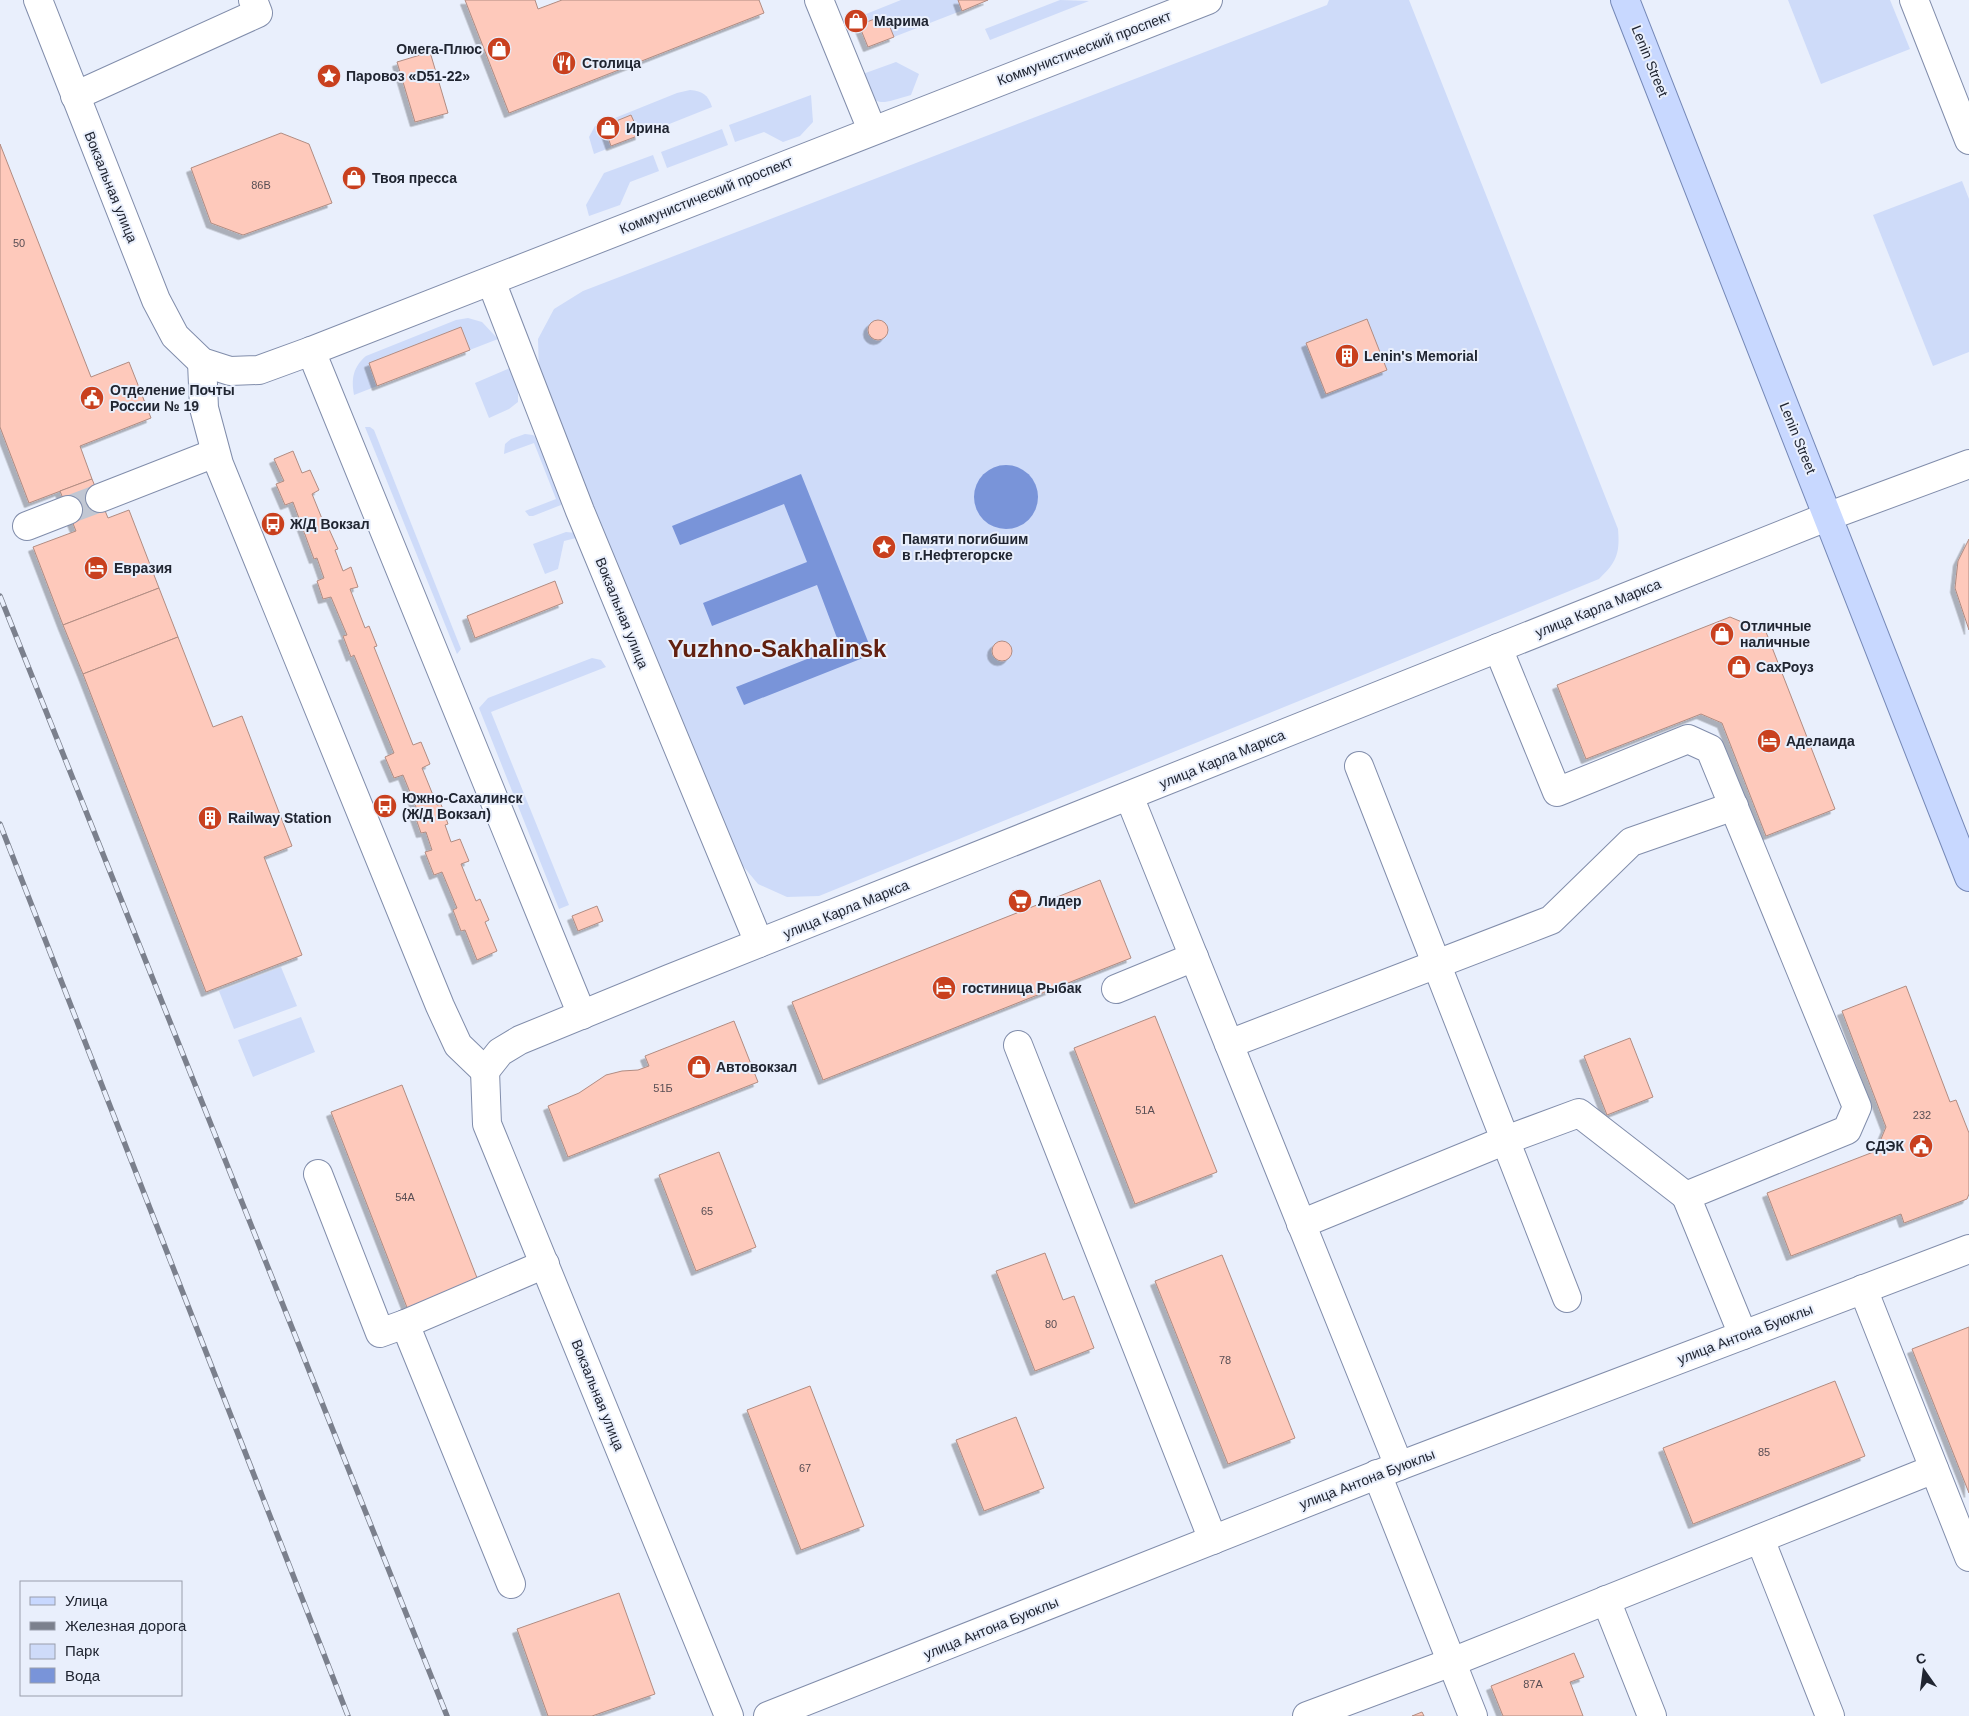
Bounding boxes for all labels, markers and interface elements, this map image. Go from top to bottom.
street label: Коммунистический проспект [995,7,1174,89]
shop icon: Марима [843,8,869,34]
place label: Марима [874,13,929,29]
street label: Lenin Street [1628,23,1672,99]
shop icon: Омега-Плюс [486,36,512,62]
place label: Омега-Плюс [396,41,482,57]
restaurant icon: Столица [551,50,577,76]
place label: Столица [582,55,641,71]
place icon: Паровоз «D51-22» [316,63,342,89]
place label: Паровоз «D51-22» [346,68,470,84]
shop icon: Ирина [595,115,621,141]
place label: Ирина [626,120,670,136]
street label: Вокзальная улица [81,129,141,245]
street label: Коммунистический проспект [617,153,795,237]
shop icon: Твоя пресса [341,165,367,191]
place label: Твоя пресса [372,170,457,186]
house number: 86В [251,179,271,191]
house number: 50 [13,237,25,249]
building icon: Lenin's Memorial [1334,343,1360,369]
place label: Lenin's Memorial [1364,348,1478,364]
place label: Отделение Почты России № 19 [110,382,235,414]
public building icon: Отделение Почты России № 19 [79,385,105,411]
street label: Lenin Street [1776,400,1820,476]
bus stop icon: Ж/Д Вокзал [260,511,286,537]
place label: Ж/Д Вокзал [289,516,370,532]
place label: Памяти погибшим в г.Нефтегорске [902,531,1028,563]
place icon: Памяти погибшим в г.Нефтегорске [871,534,897,560]
hotel icon: Евразия [83,555,109,581]
street label: Вокзальная улица [592,555,652,671]
place label: Евразия [114,560,172,576]
street label: улица Карла Маркса [1533,575,1663,641]
place label: Отличные наличные [1740,618,1812,650]
shop icon: Отличные наличные [1709,621,1735,647]
district label: Yuzhno-Sakhalinsk [668,635,887,662]
shop icon: СахРоуз [1726,654,1752,680]
place label: СахРоуз [1756,659,1814,675]
street label: улица Карла Маркса [1157,726,1287,792]
hotel icon: Аделаида [1756,728,1782,754]
place label: Аделаида [1786,733,1855,749]
place label: Южно-Сахалинск (Ж/Д Вокзал) [402,790,524,822]
bus stop icon: Южно-Сахалинск (Ж/Д Вокзал) [372,793,398,819]
building icon: Railway Station [197,805,223,831]
place label: Railway Station [228,810,331,826]
street label: улица Карла Маркса [781,876,911,942]
supermarket icon: Лидер [1007,888,1033,914]
place label: Лидер [1038,893,1082,909]
hotel icon: гостиница Рыбак [931,975,957,1001]
place label: гостиница Рыбак [962,980,1083,996]
shop icon: Автовокзал [686,1054,712,1080]
place label: Автовокзал [716,1059,797,1075]
house number: 51Б [653,1082,673,1094]
house number: 51А [1135,1104,1155,1116]
house number: 232 [1913,1109,1931,1121]
public building icon: СДЭК [1908,1133,1934,1159]
place label: СДЭК [1866,1138,1904,1154]
house number: 54А [395,1191,415,1203]
house number: 65 [701,1205,713,1217]
street label: улица Антона Буюклы [1675,1301,1815,1367]
house number: 80 [1045,1318,1057,1330]
street label: Вокзальная улица [568,1337,628,1453]
house number: 78 [1219,1354,1231,1366]
street label: улица Антона Буюклы [1297,1446,1437,1512]
house number: 85 [1758,1446,1770,1458]
house number: 67 [799,1462,811,1474]
legend [20,1581,182,1696]
text: Улица [65,1592,108,1609]
street label: улица Антона Буюклы [921,1594,1061,1662]
text: Железная дорога [65,1617,187,1634]
text: Парк [65,1642,99,1659]
north arrow [1899,1646,1949,1696]
text: С [1914,1649,1928,1667]
text: Вода [65,1667,101,1684]
house number: 87А [1523,1678,1543,1690]

